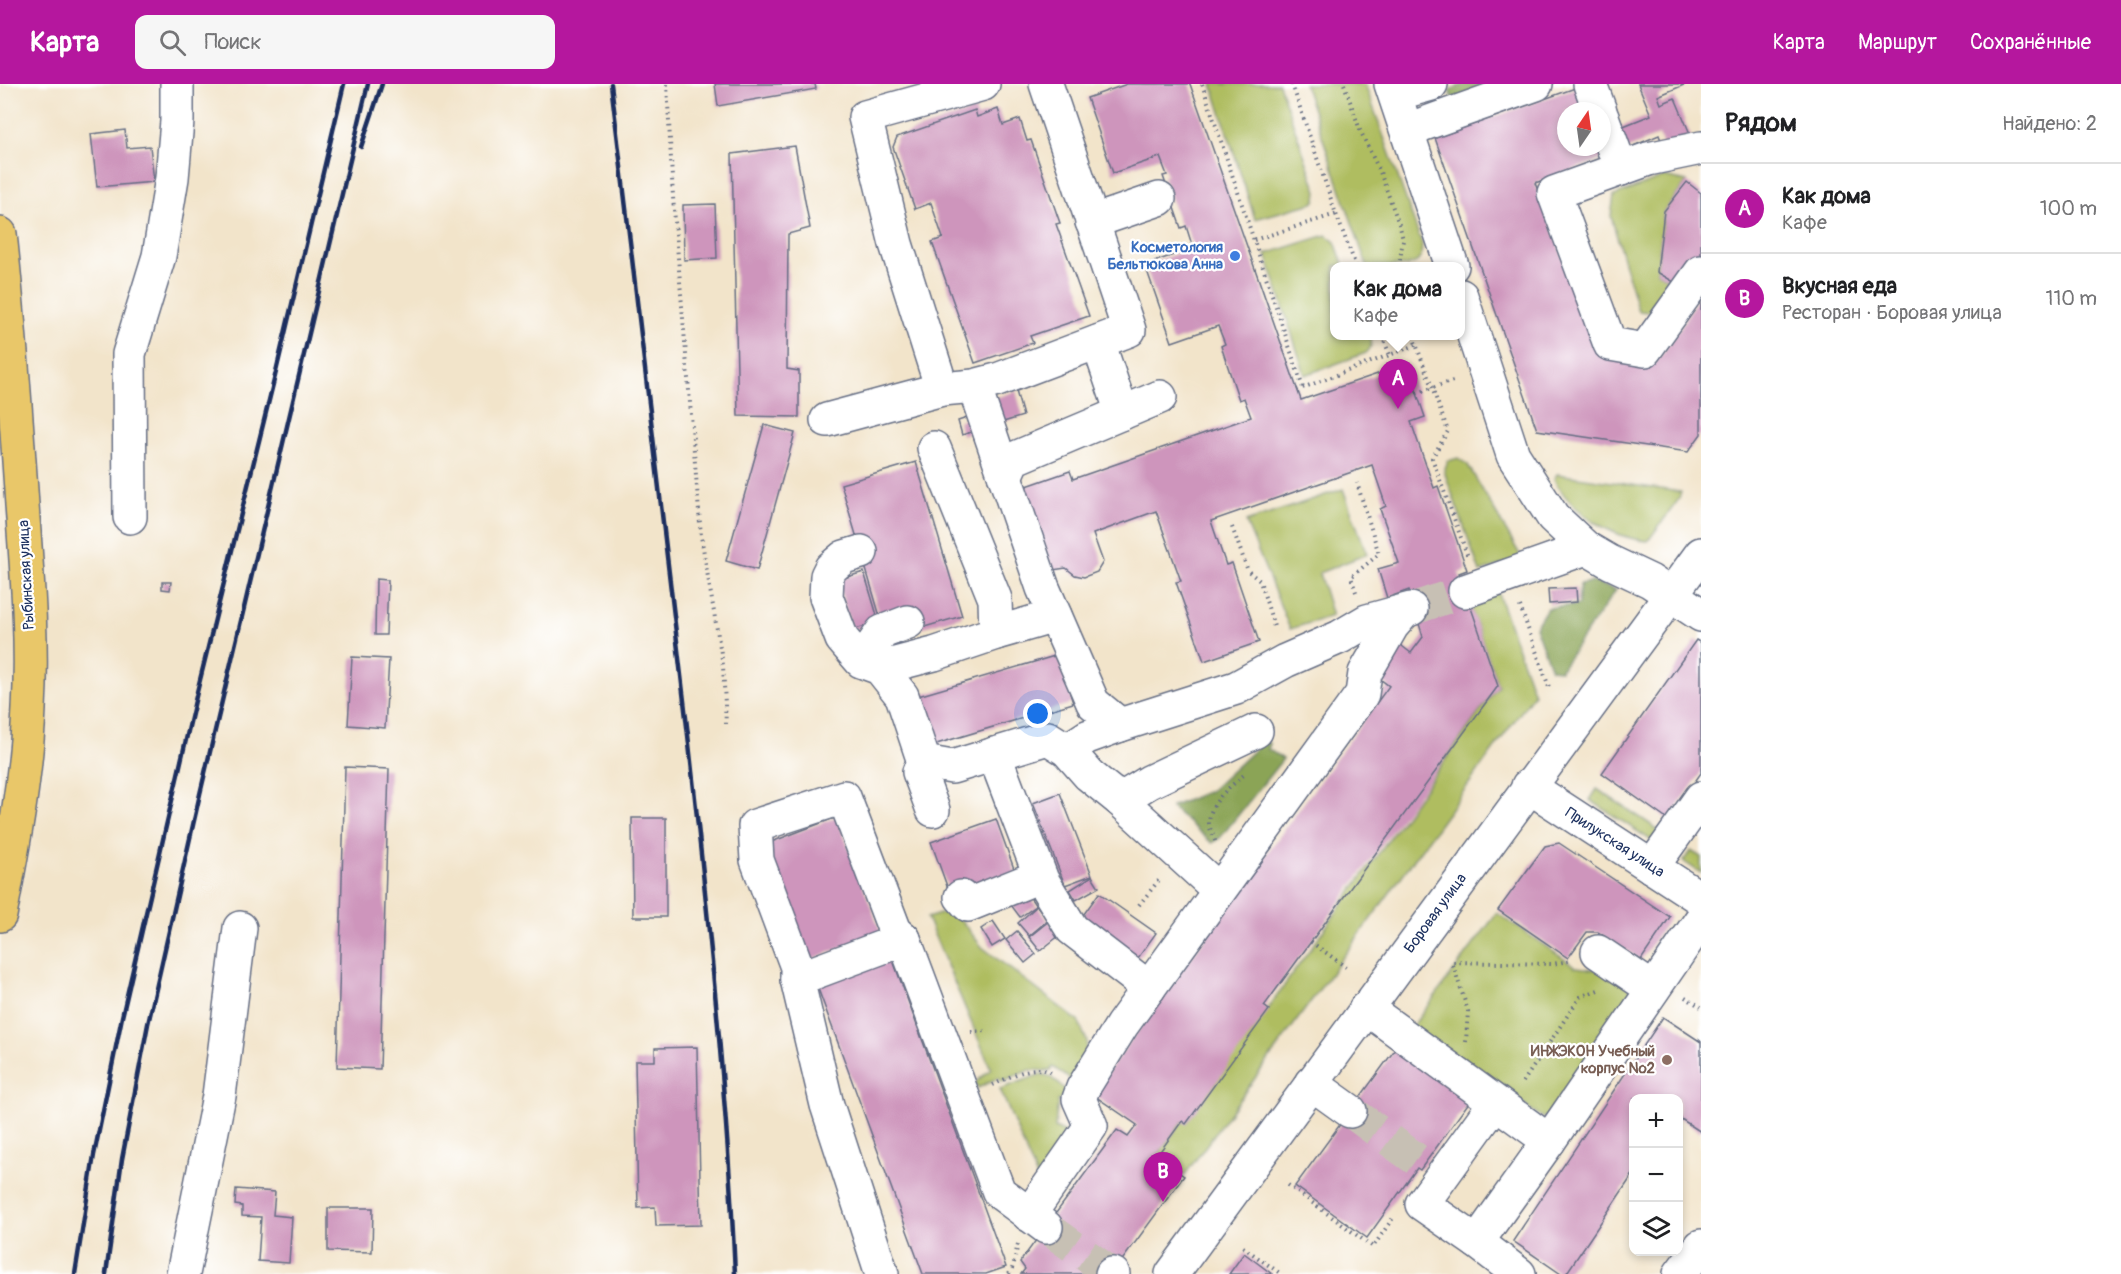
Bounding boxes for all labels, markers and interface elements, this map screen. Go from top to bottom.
search box [135,15,555,69]
text: Карта [30,25,99,60]
icon: search [156,26,189,59]
text: Поиск [204,28,262,56]
text: Карта [1773,29,1825,56]
text: Маршрут [1858,29,1937,56]
text: Сохранённые [1970,29,2091,56]
north arrow [1557,102,1611,156]
text: Рядом [1725,107,1797,139]
text: Найдено: 2 [2002,111,2097,136]
text: Как дома [1782,182,1871,210]
text: A [1738,196,1751,221]
text: 100 m [2040,196,2097,221]
text: Кафе [1782,210,1827,235]
place label: Косметология Бельтюкова Анна [1108,238,1223,274]
marker: Косметология Бельтюкова Анна [1228,249,1242,263]
popup [1330,262,1465,340]
text: Вкусная еда [1782,272,1897,300]
text: Как дома [1353,275,1442,303]
text: B [1739,286,1750,311]
text: 110 m [2046,286,2097,311]
text: Ресторан · Боровая улица [1782,300,2002,325]
text: Кафе [1353,303,1398,328]
pin: A [1378,360,1418,409]
street label: Рыбинская улица [14,520,39,630]
your location [1023,699,1052,728]
street label: Прилукская улица [1561,803,1668,882]
street label: Боровая улица [1400,870,1471,957]
place label: ИНЖЭКОН Учебный корпус №2 [1531,1042,1655,1078]
marker: ИНЖЭКОН Учебный корпус №2 [1660,1053,1674,1067]
map controls [1629,1094,1683,1256]
button: + [1629,1094,1683,1148]
button: − [1629,1148,1683,1202]
pin: B [1144,1152,1182,1202]
button: layers [1629,1202,1683,1256]

